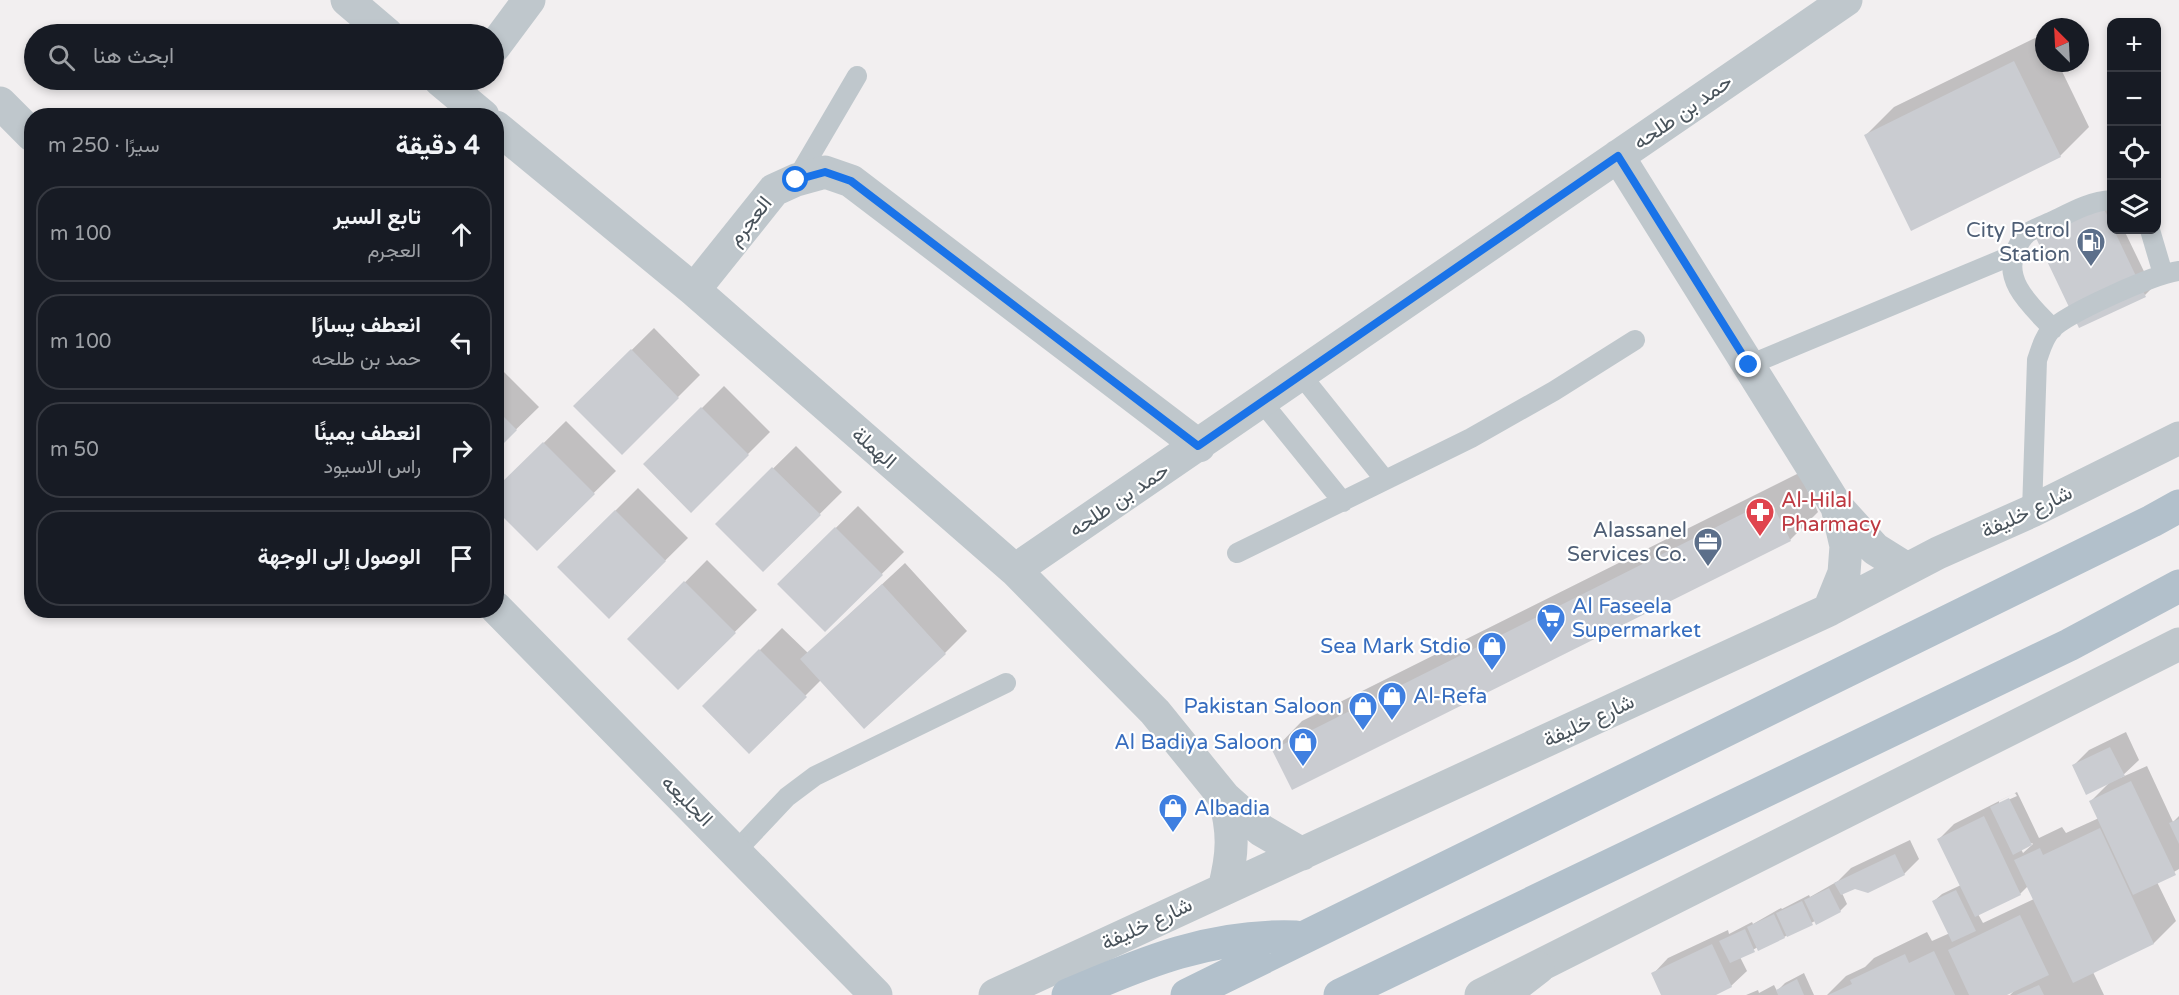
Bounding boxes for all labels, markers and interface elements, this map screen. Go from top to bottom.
north arrow [2035,18,2089,72]
map controls [2107,18,2161,234]
button: + [2107,18,2161,72]
search box [24,24,504,90]
icon: search [45,41,78,74]
text: ابحث هنا [93,43,174,69]
street label: حمد بن طلحه [1629,69,1737,155]
button: − [2107,72,2161,126]
button: locate [2107,126,2161,180]
text: 4 دقيقة [396,130,480,161]
text: سيرًا · 250 m [48,134,160,158]
route start [782,166,808,192]
button: layers [2107,180,2161,234]
street label: العجرم [723,191,778,251]
text: تابع السير [333,204,421,230]
icon: ahead [445,218,478,251]
place label: City Petrol Station [1966,218,2070,267]
text: 100 m [50,222,111,246]
fuel station icon: City Petrol Station [2075,226,2107,268]
text: العجرم [367,239,421,263]
text: انعطف يسارًا [311,312,421,338]
icon: left [445,326,478,359]
text: 100 m [50,330,111,354]
text: حمد بن طلحه [311,347,421,371]
route end [1735,351,1761,377]
text: انعطف يمينًا [314,420,421,446]
street label: الهملة [847,422,901,474]
icon: right [445,434,478,467]
text: 50 m [50,438,99,462]
text: راس الاسيود [323,455,421,479]
street label: حمد بن طلحه [1064,457,1174,543]
street label: شارع خليفة [1978,480,2077,545]
place label: Al-Hilal Pharmacy [1781,488,1881,537]
pharmacy icon: Al-Hilal Pharmacy [1744,496,1776,538]
place label: Alassanel Services Co. [1567,518,1687,567]
office icon: Alassanel Services Co. [1692,526,1724,568]
icon: arrive [445,542,478,575]
text: الوصول إلى الوجهة [257,544,421,570]
place label: Al Faseela Supermarket [1572,594,1701,643]
supermarket icon: Al Faseela Supermarket [1535,602,1567,644]
shop icon: Sea Mark Stdio [1476,630,1508,672]
place label: Sea Mark Stdio [1320,634,1471,659]
shop icon: Al-Refa [1376,680,1408,722]
place label: Al-Refa [1413,684,1487,709]
street label: شارع خليفة [1540,689,1639,754]
shop icon: Pakistan Saloon [1347,690,1379,732]
place label: Pakistan Saloon [1184,694,1342,719]
shop icon: Al Badiya Saloon [1287,726,1319,768]
place label: Al Badiya Saloon [1114,730,1282,755]
street label: الجليعه [656,770,718,832]
shop icon: Albadia [1157,792,1189,834]
place label: Albadia [1194,796,1270,821]
street label: شارع خليفة [1098,892,1197,957]

